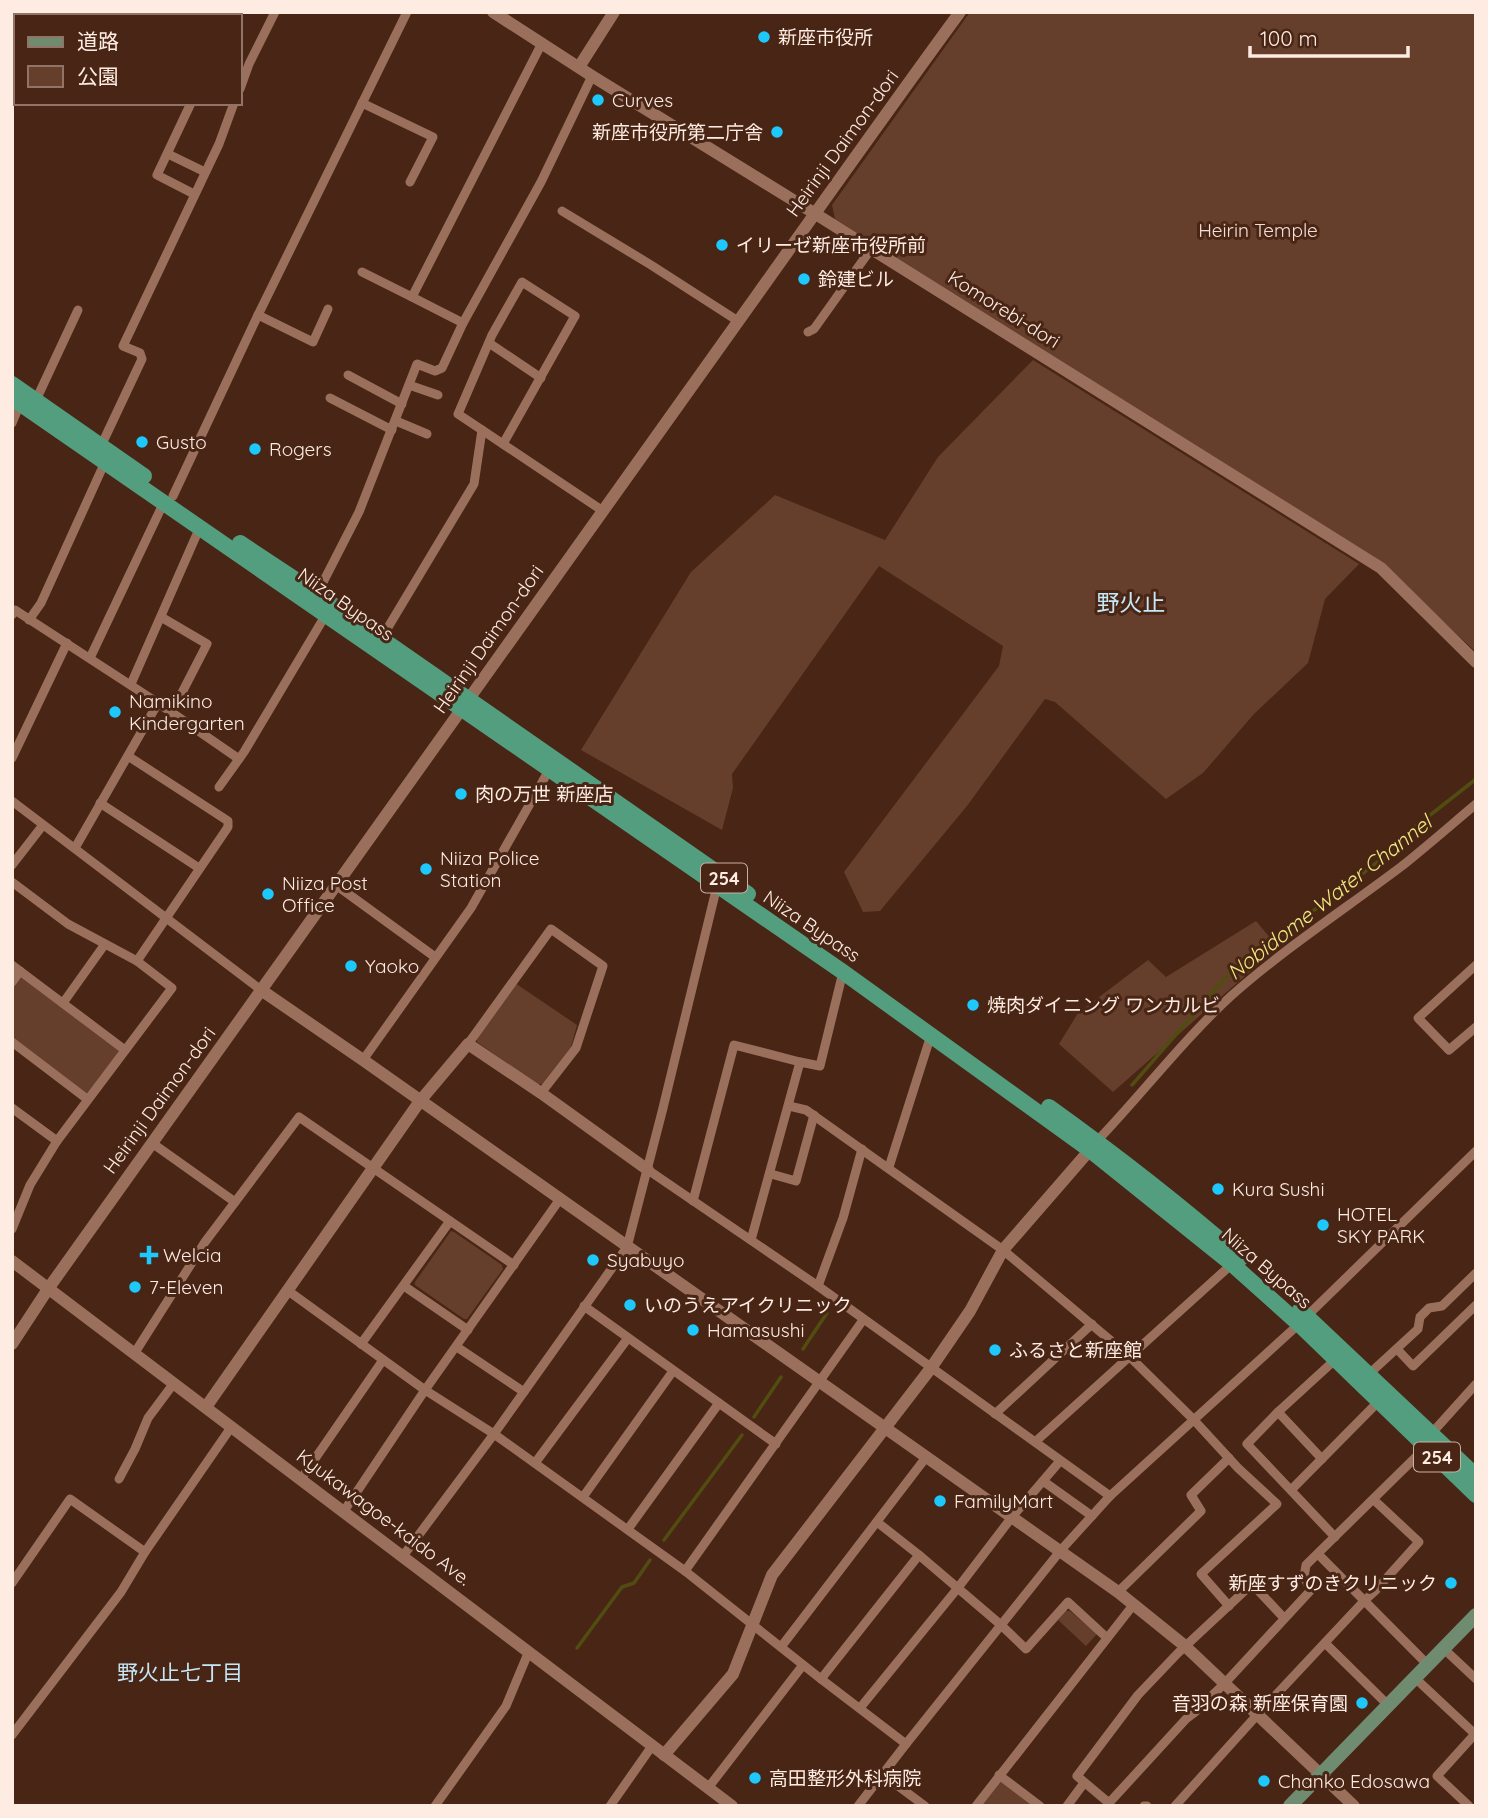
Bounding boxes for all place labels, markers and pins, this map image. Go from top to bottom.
place label: 新座市役所 [778,25,873,49]
marker: 新座市役所 [756,29,772,45]
place label: Curves [612,88,673,112]
marker: Curves [590,92,606,108]
place label: 新座市役所第二庁舎 [592,120,763,144]
marker: 新座市役所第二庁舎 [769,124,785,140]
place label: イリーゼ新座市役所前 [736,233,926,257]
marker: イリーゼ新座市役所前 [714,237,730,253]
place label: 鈴建ビル [818,267,894,291]
marker: 鈴建ビル [796,271,812,287]
place label: Gusto [156,430,207,454]
marker: Gusto [134,434,150,450]
place label: Rogers [269,437,332,461]
marker: Rogers [247,441,263,457]
place label: Namikino Kindergarten [129,689,245,735]
marker: Namikino Kindergarten [107,704,123,720]
place label: 肉の万世 新座店 [475,782,613,806]
marker: 肉の万世 新座店 [453,786,469,802]
place label: Niiza Police Station [440,846,539,892]
marker: Niiza Police Station [418,861,434,877]
place label: Niiza Post Office [282,871,368,917]
marker: Niiza Post Office [260,886,276,902]
place label: Yaoko [365,954,419,978]
marker: Yaoko [343,958,359,974]
place label: 焼肉ダイニング ワンカルビ [987,993,1220,1017]
marker: 焼肉ダイニング ワンカルビ [965,997,981,1013]
place label: Kura Sushi [1232,1177,1324,1201]
marker: Kura Sushi [1210,1181,1226,1197]
place label: HOTEL SKY PARK [1337,1202,1425,1248]
marker: HOTEL SKY PARK [1315,1217,1331,1233]
place label: Welcia [163,1243,221,1267]
marker: Welcia [141,1247,157,1263]
place label: Syabuyo [607,1248,684,1272]
marker: Syabuyo [585,1252,601,1268]
place label: 7-Eleven [149,1275,223,1299]
marker: 7-Eleven [127,1279,143,1295]
place label: いのうえアイクリニック [644,1293,852,1317]
marker: いのうえアイクリニック [622,1297,638,1313]
place label: Hamasushi [707,1318,805,1342]
marker: Hamasushi [685,1322,701,1338]
place label: ふるさと新座館 [1009,1338,1142,1362]
marker: ふるさと新座館 [987,1342,1003,1358]
place label: FamilyMart [954,1489,1053,1513]
marker: FamilyMart [932,1493,948,1509]
place label: 新座すずのきクリニック [1229,1571,1437,1595]
marker: 新座すずのきクリニック [1443,1575,1459,1591]
place label: 音羽の森 新座保育園 [1172,1691,1348,1715]
marker: 音羽の森 新座保育園 [1354,1695,1370,1711]
place label: 高田整形外科病院 [769,1766,921,1790]
place label: Chanko Edosawa [1278,1769,1430,1793]
marker: 高田整形外科病院 [747,1770,763,1786]
marker: Chanko Edosawa [1256,1773,1272,1789]

